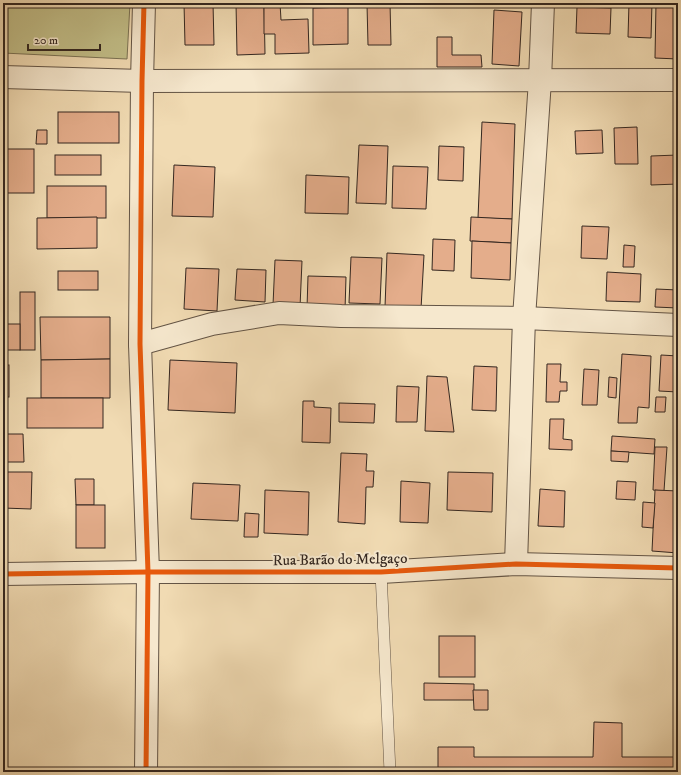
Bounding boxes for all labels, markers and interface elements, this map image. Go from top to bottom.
scale bar [28,26,100,52]
text: 20 m [34,33,58,48]
street label: Rua Barão do Melgaço [272,549,408,570]

